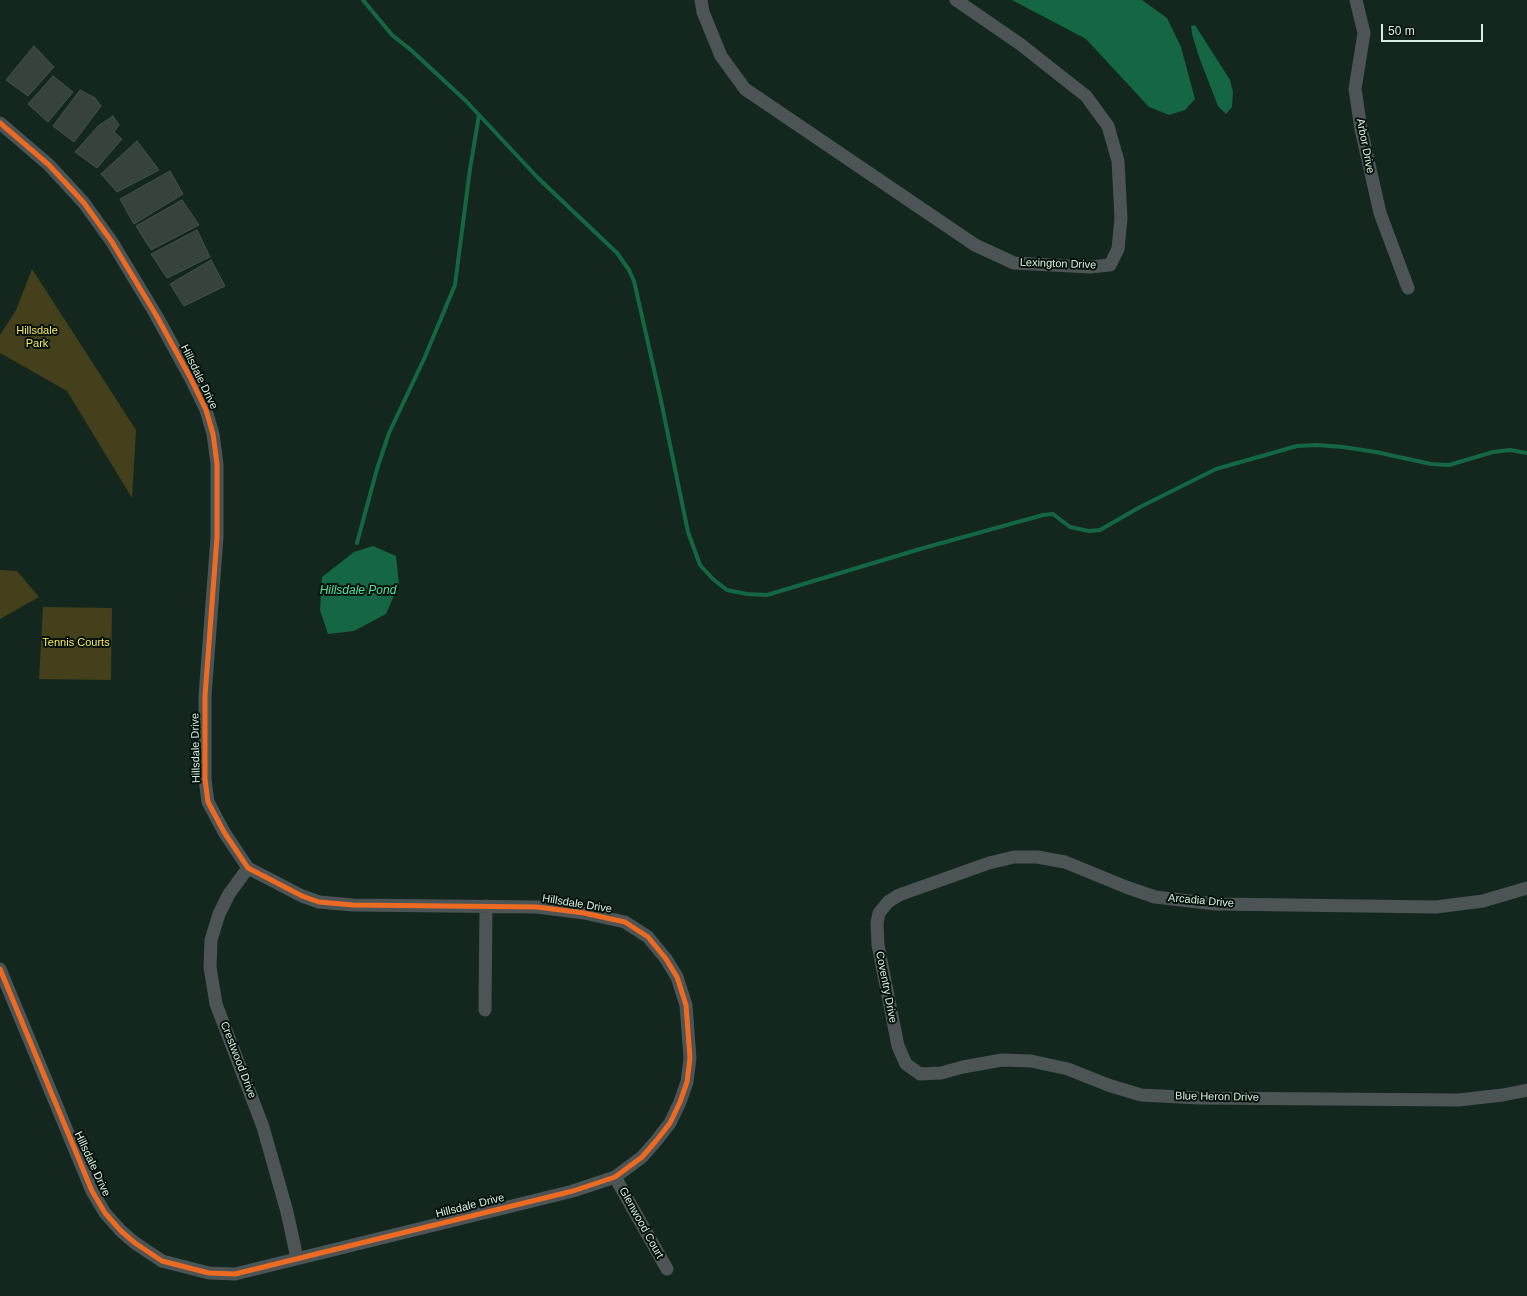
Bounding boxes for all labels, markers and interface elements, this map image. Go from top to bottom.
scale bar [1383,16,1485,42]
text: 50 m [1388,24,1415,38]
street label: Arbor Drive [1353,117,1377,175]
street label: Lexington Drive [1020,256,1096,272]
park label: Hillsdale Park [16,324,58,350]
street label: Hillsdale Drive [178,343,220,411]
water label: Hillsdale Pond [320,584,396,598]
park label: Tennis Courts [42,636,110,650]
street label: Hillsdale Drive [189,713,203,783]
street label: Hillsdale Drive [541,892,613,916]
street label: Arcadia Drive [1168,892,1234,910]
street label: Coventry Drive [873,950,899,1024]
street label: Crestwood Drive [217,1020,259,1100]
street label: Blue Heron Drive [1175,1090,1259,1104]
street label: Hillsdale Drive [71,1129,113,1199]
street label: Glenwood Court [616,1185,666,1261]
street label: Hillsdale Drive [434,1191,506,1221]

